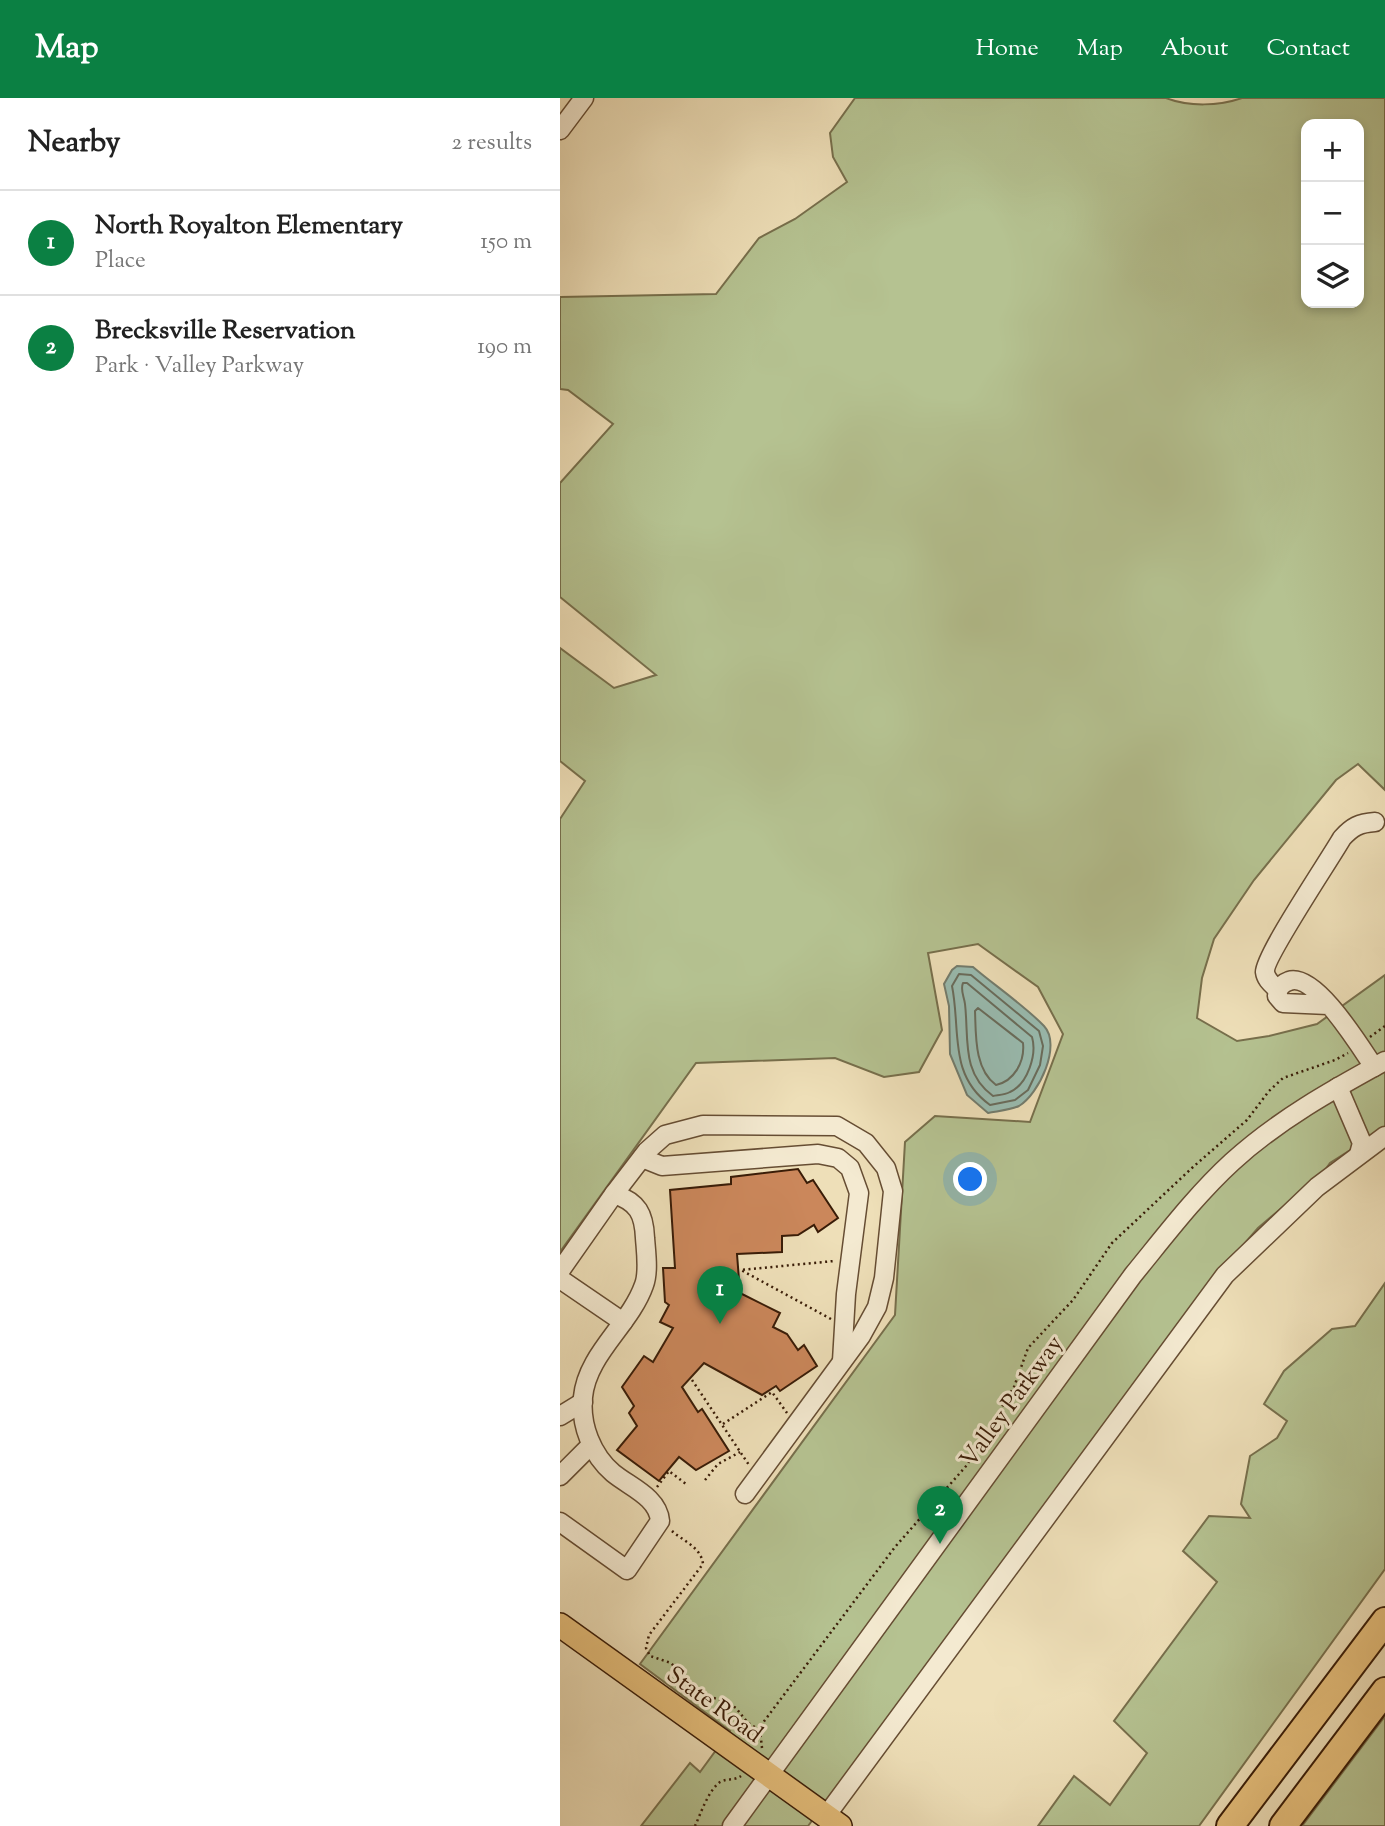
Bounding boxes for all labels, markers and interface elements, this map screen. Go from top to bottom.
text: Map [35,25,99,73]
text: Home [976,32,1039,66]
text: Map [1077,32,1123,66]
text: About [1161,32,1228,66]
text: Contact [1266,32,1350,66]
map controls [1301,119,1364,308]
button: + [1301,119,1364,182]
text: Nearby [28,122,120,165]
text: 2 results [452,127,532,160]
button: − [1301,182,1364,245]
text: North Royalton Elementary [95,208,403,245]
text: 1 [47,226,55,259]
text: 150 m [480,226,532,259]
text: Place [95,245,146,278]
button: layers [1301,245,1364,308]
text: Brecksville Reservation [95,313,355,350]
text: 2 [46,331,56,364]
text: 190 m [477,331,532,364]
text: Park · Valley Parkway [95,350,304,383]
your location [953,1162,987,1196]
pin: 1 [697,1266,743,1324]
street label: Valley Parkway [953,1329,1072,1475]
pin: 2 [917,1486,963,1544]
street label: State Road [659,1659,769,1752]

